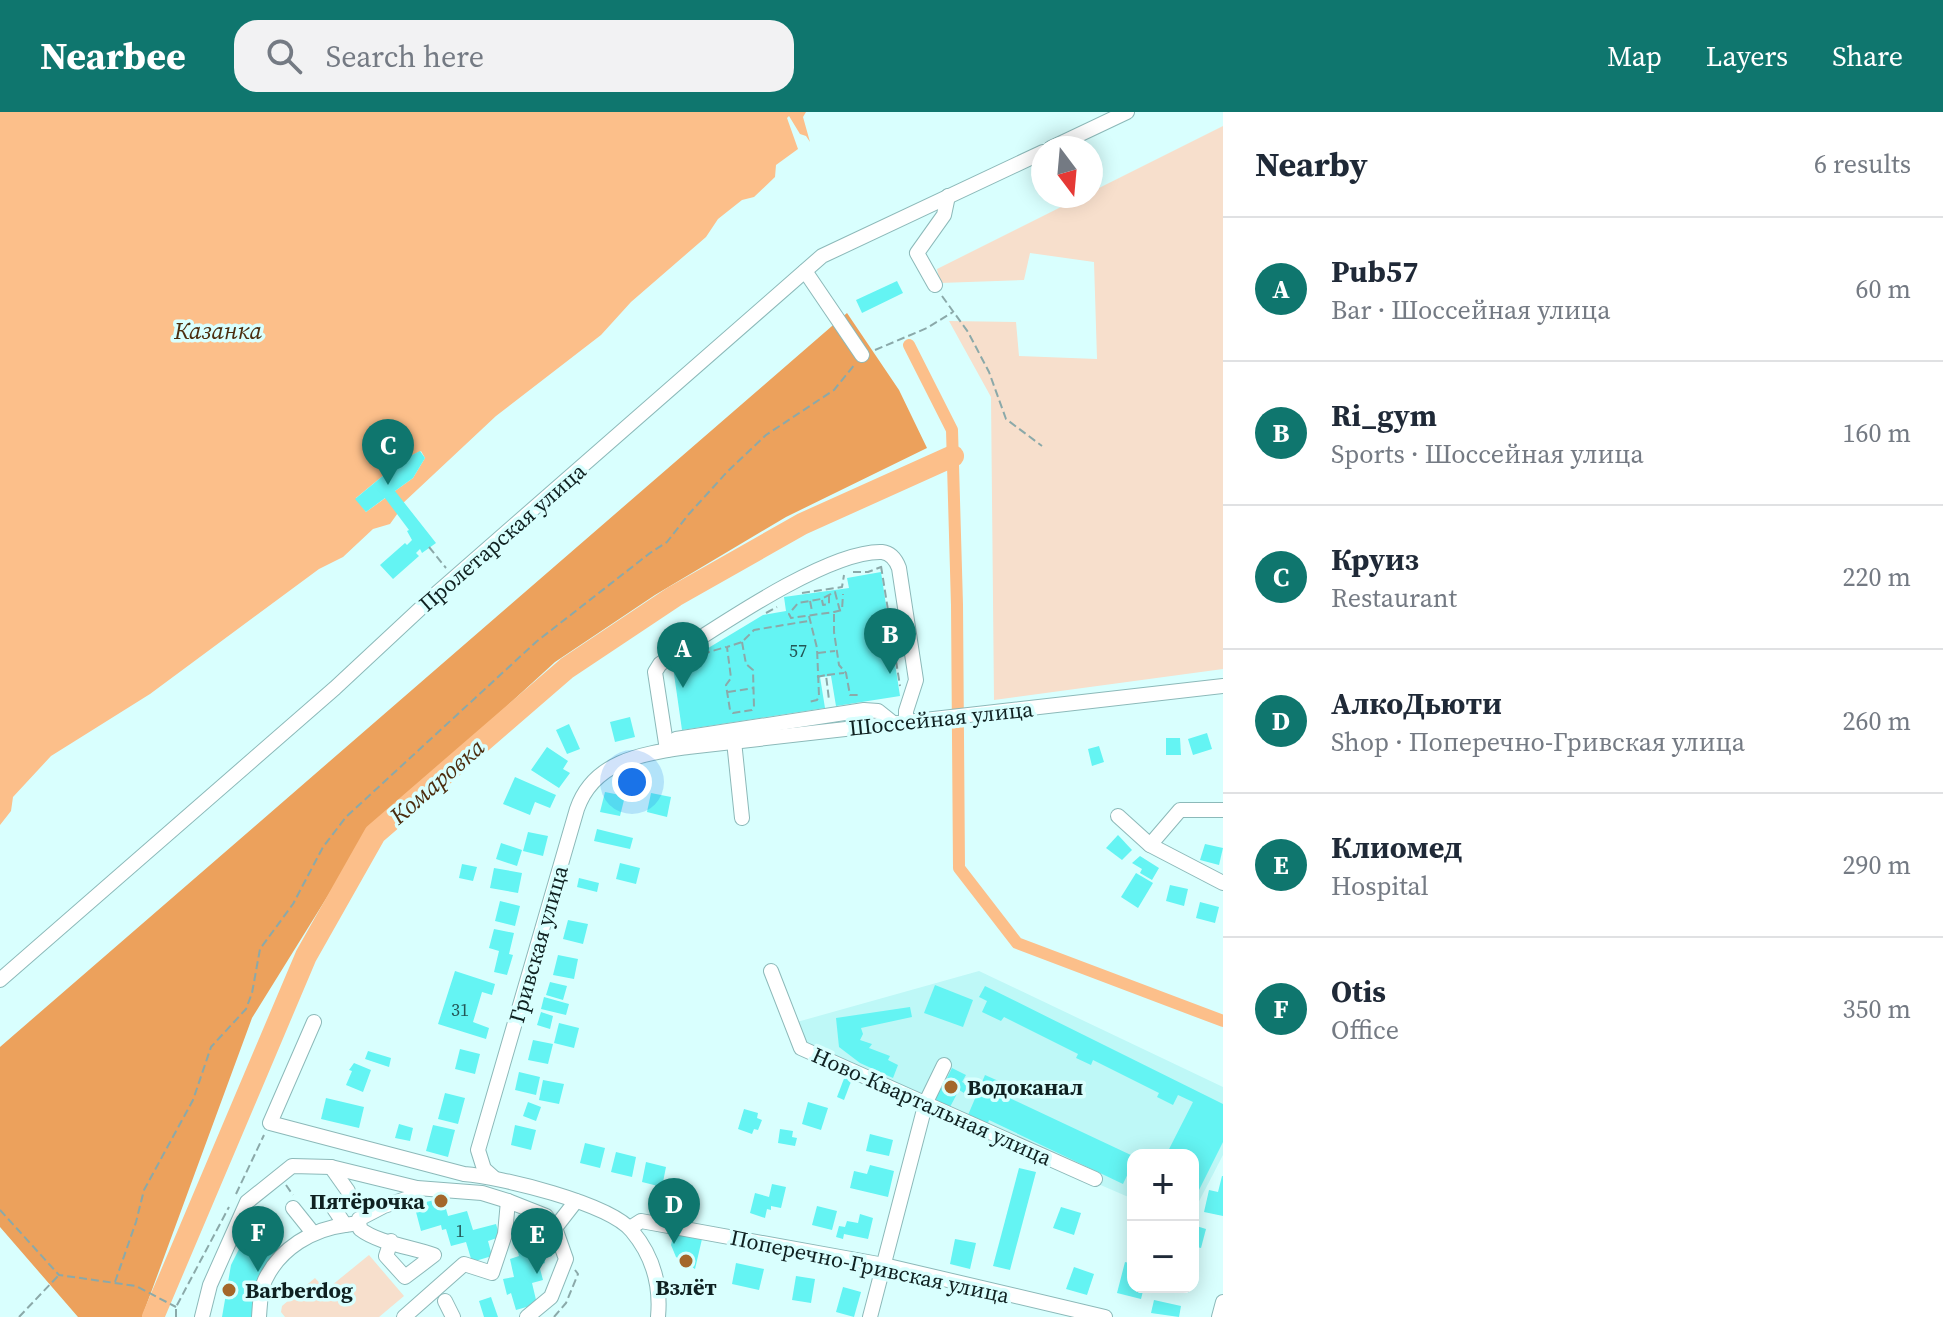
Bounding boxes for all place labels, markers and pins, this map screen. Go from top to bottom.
pin: C [362,419,414,485]
pin: B [864,608,916,674]
pin: A [657,622,709,688]
place label: Водоканал [967,1072,1083,1102]
marker: Водоканал [942,1078,960,1096]
pin: D [648,1178,700,1244]
place label: Пятёрочка [309,1186,425,1216]
marker: Пятёрочка [432,1192,450,1210]
pin: F [232,1206,284,1272]
pin: E [511,1208,563,1274]
marker: Взлёт [677,1252,695,1270]
place label: Взлёт [655,1272,717,1302]
place label: Barberdog [245,1275,353,1305]
marker: Barberdog [220,1281,238,1299]

